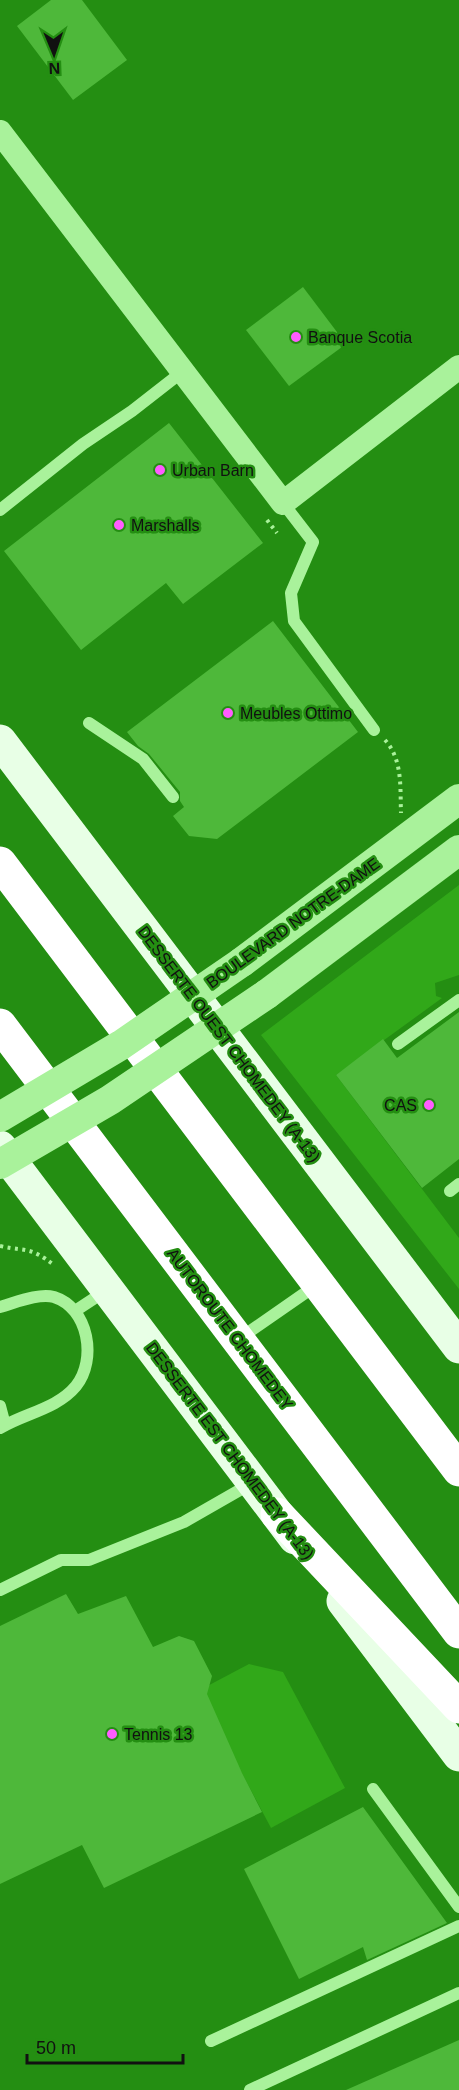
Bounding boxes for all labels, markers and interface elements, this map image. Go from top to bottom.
north arrow [24,24,84,84]
text: N [48,60,61,77]
place label: Banque Scotia [308,329,412,346]
marker: Banque Scotia [289,330,303,344]
place label: Urban Barn [172,462,254,479]
marker: Urban Barn [153,463,167,477]
place label: Marshalls [131,517,199,534]
marker: Marshalls [112,518,126,532]
place label: Meubles Ottimo [240,705,352,722]
marker: Meubles Ottimo [221,706,235,720]
street label: BOULEVARD NOTRE-DAME [203,855,383,991]
street label: DESSERTE OUEST CHOMEDEY (A-13) [135,923,323,1165]
place label: CAS [384,1097,417,1114]
marker: CAS [422,1098,436,1112]
street label: AUTOROUTE CHOMEDEY [164,1245,296,1413]
street label: DESSERTE EST CHOMEDEY (A-13) [143,1339,317,1563]
place label: Tennis 13 [124,1726,193,1743]
marker: Tennis 13 [105,1727,119,1741]
scale bar [27,2027,183,2065]
text: 50 m [36,2038,76,2058]

